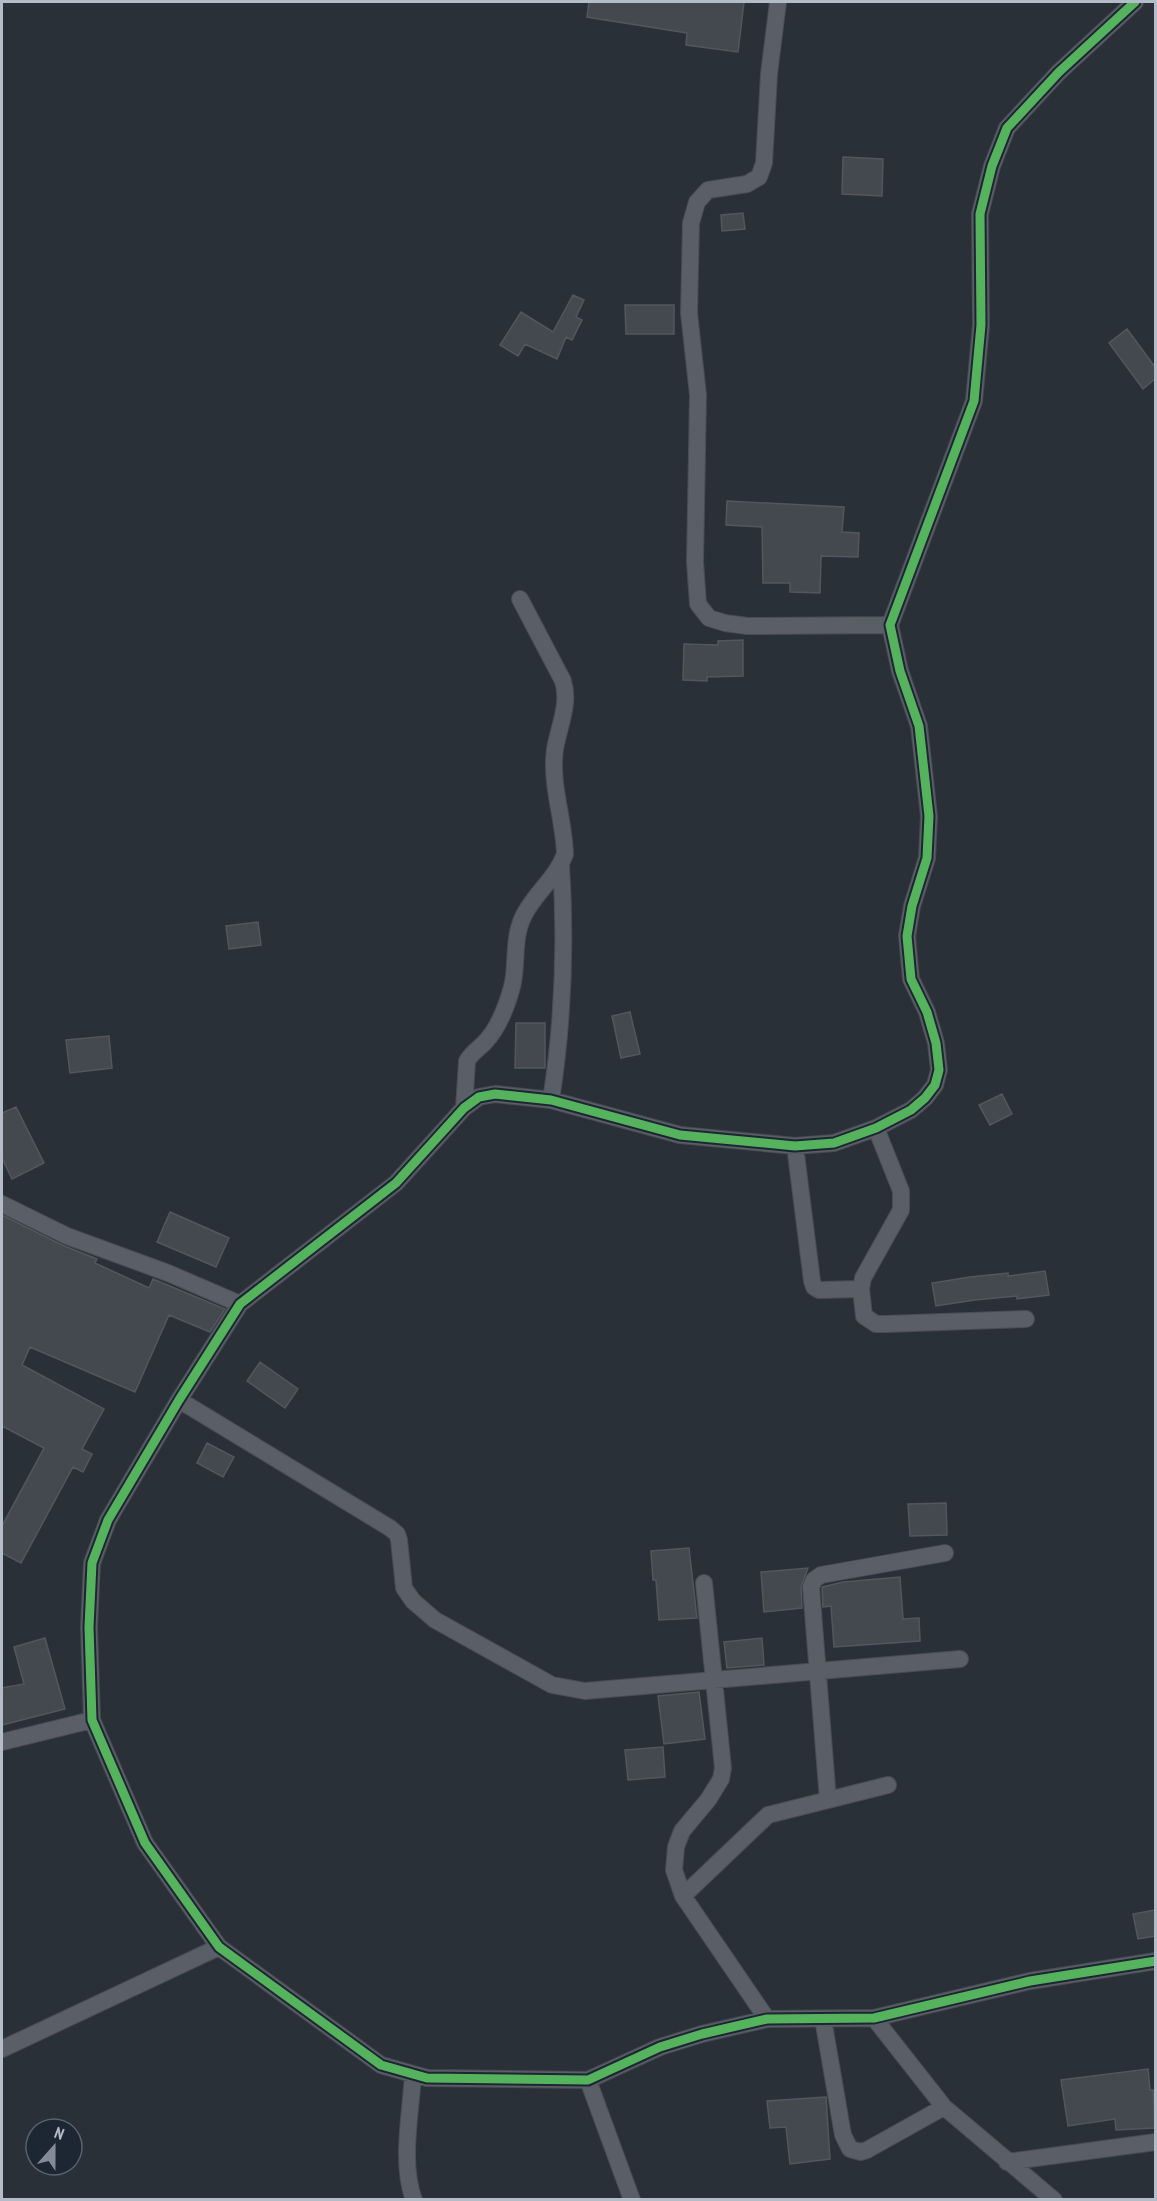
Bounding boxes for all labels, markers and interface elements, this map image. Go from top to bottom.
north arrow [24,2117,84,2177]
text: N [52,2122,67,2144]

